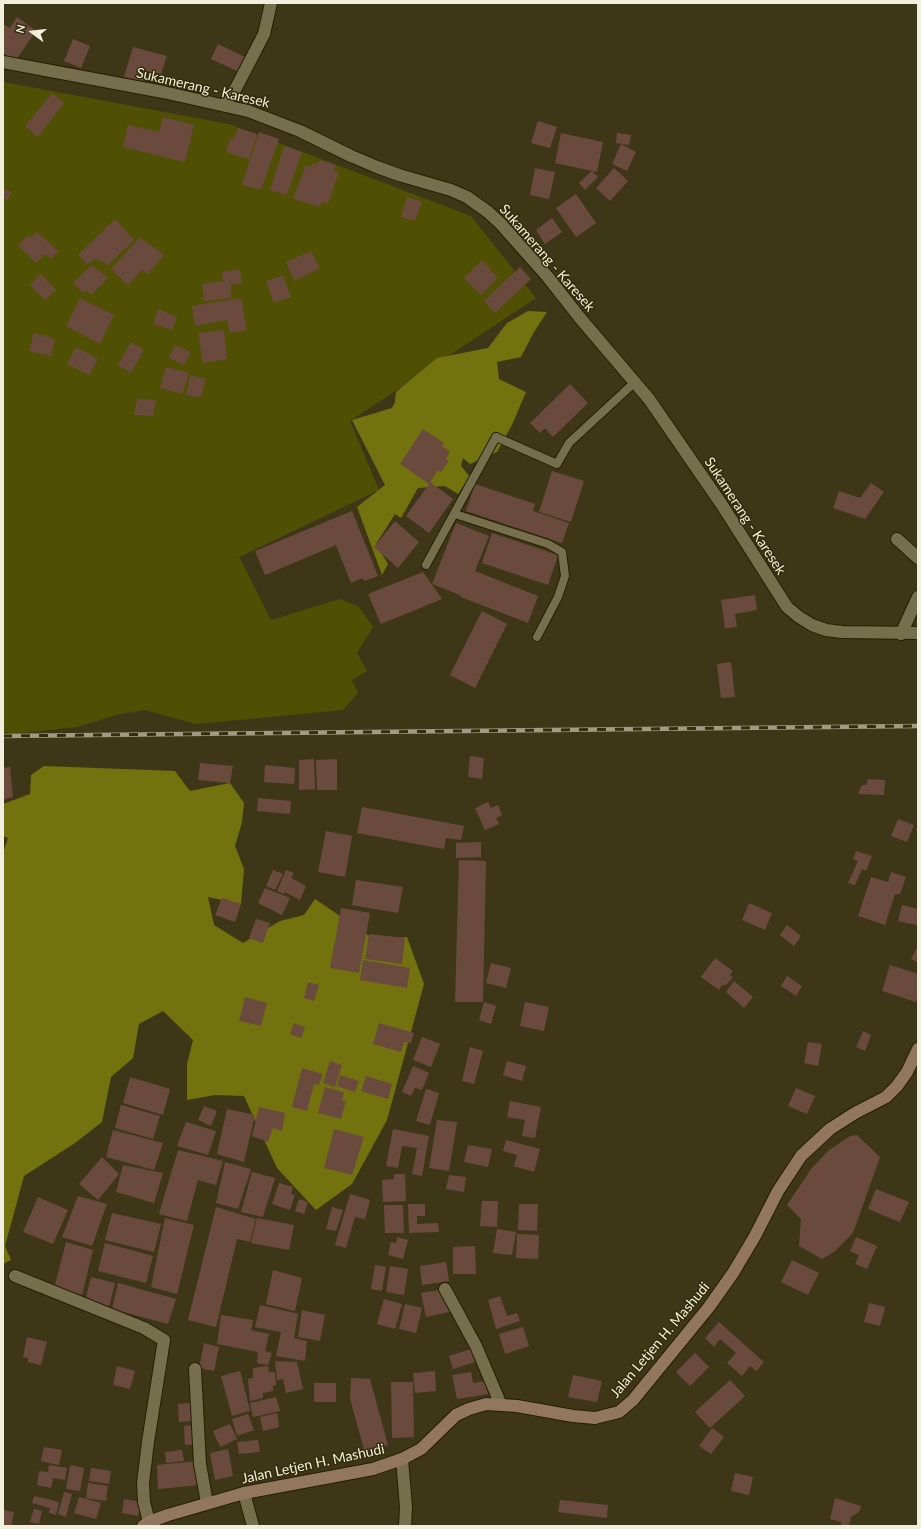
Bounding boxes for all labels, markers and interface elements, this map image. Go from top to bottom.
north arrow [12,12,52,52]
text: N [13,23,27,35]
street label: Sukamerang - Karesek [135,64,271,112]
street label: Sukamerang - Karesek [496,201,598,315]
street label: Sukamerang - Karesek [701,454,789,578]
street label: Jalan Letjen H. Mashudi [607,1279,713,1401]
street label: Jalan Letjen H. Mashudi [240,1441,386,1487]

